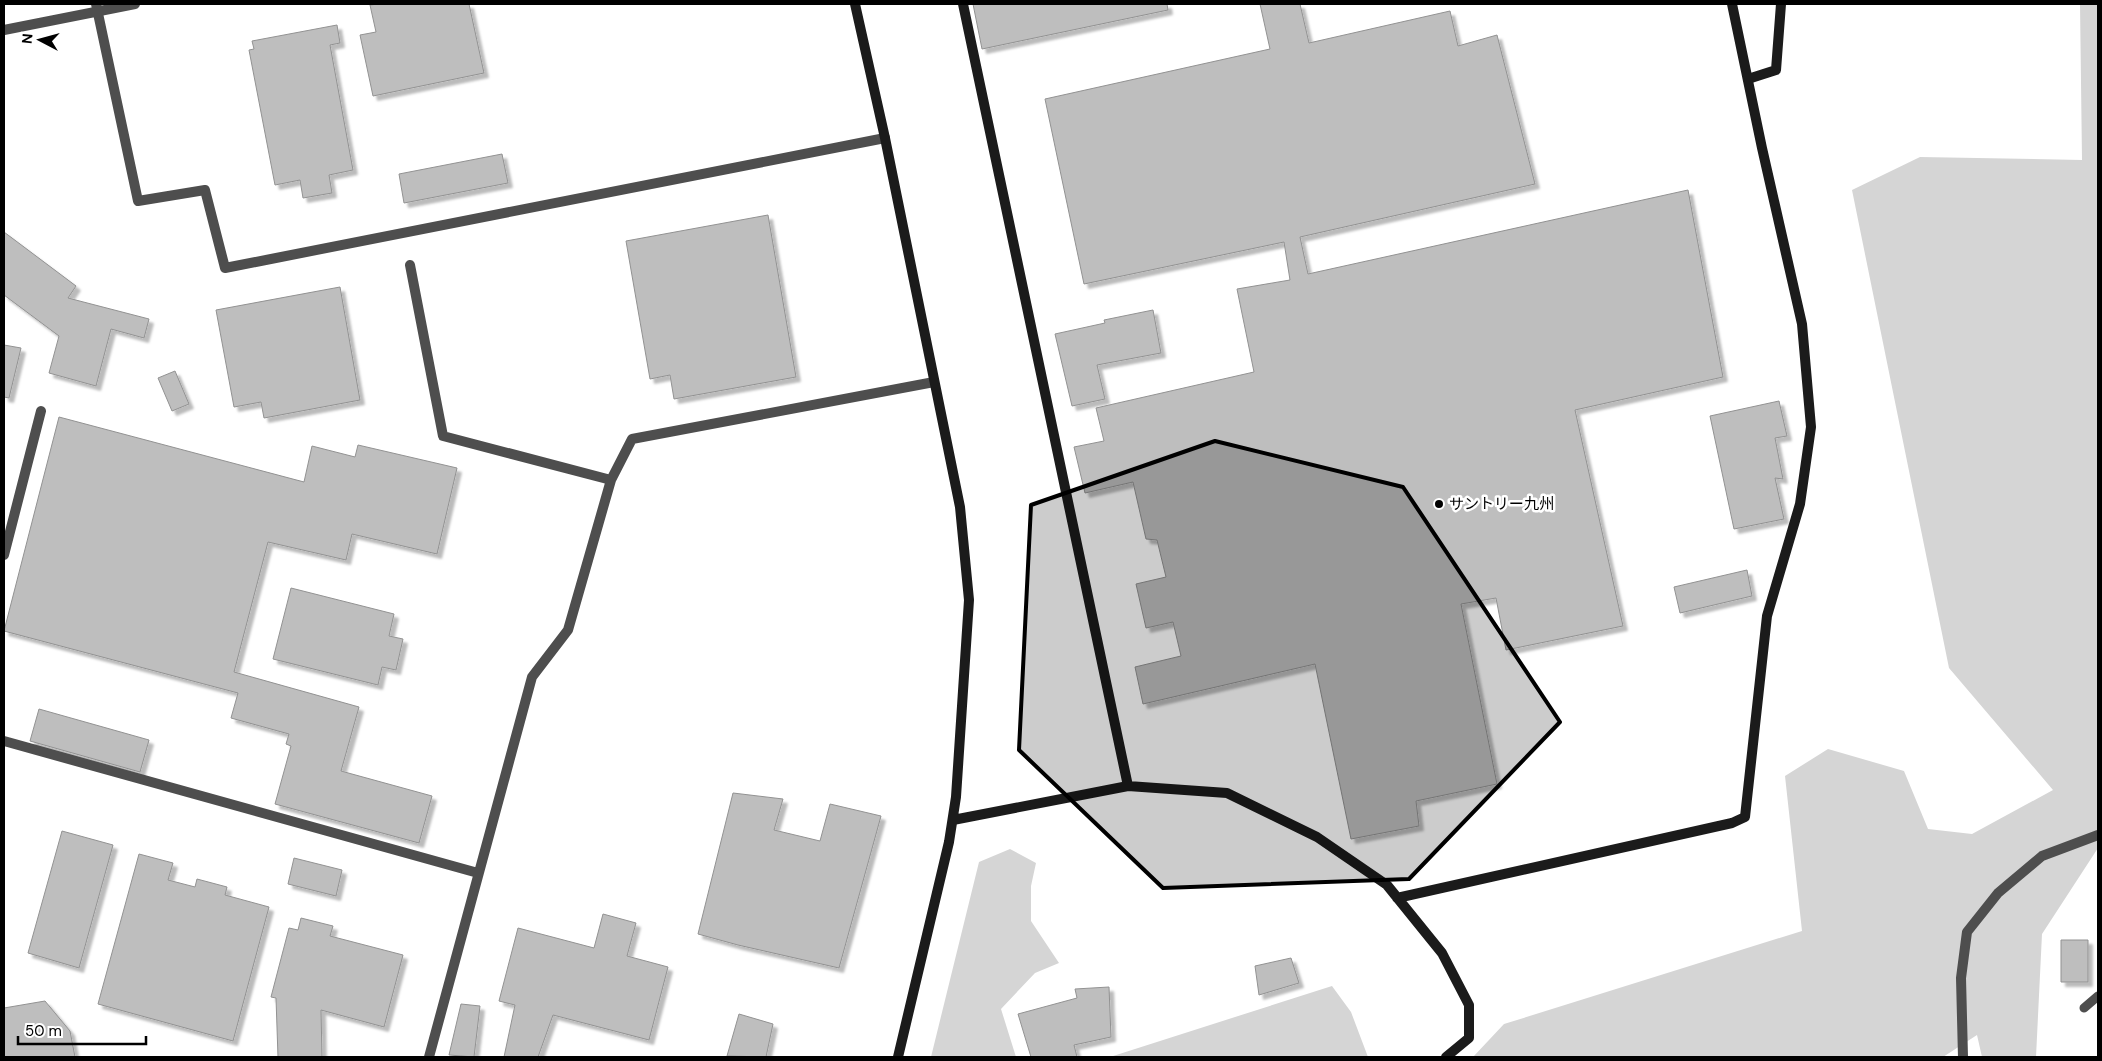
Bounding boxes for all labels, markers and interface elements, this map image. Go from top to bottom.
north arrow [15,15,65,65]
text: N [18,33,37,45]
place label: サントリー九州 [1449,494,1554,514]
marker: サントリー九州 [1433,498,1445,510]
scale bar [18,1014,145,1046]
text: 50 m [25,1021,62,1041]

